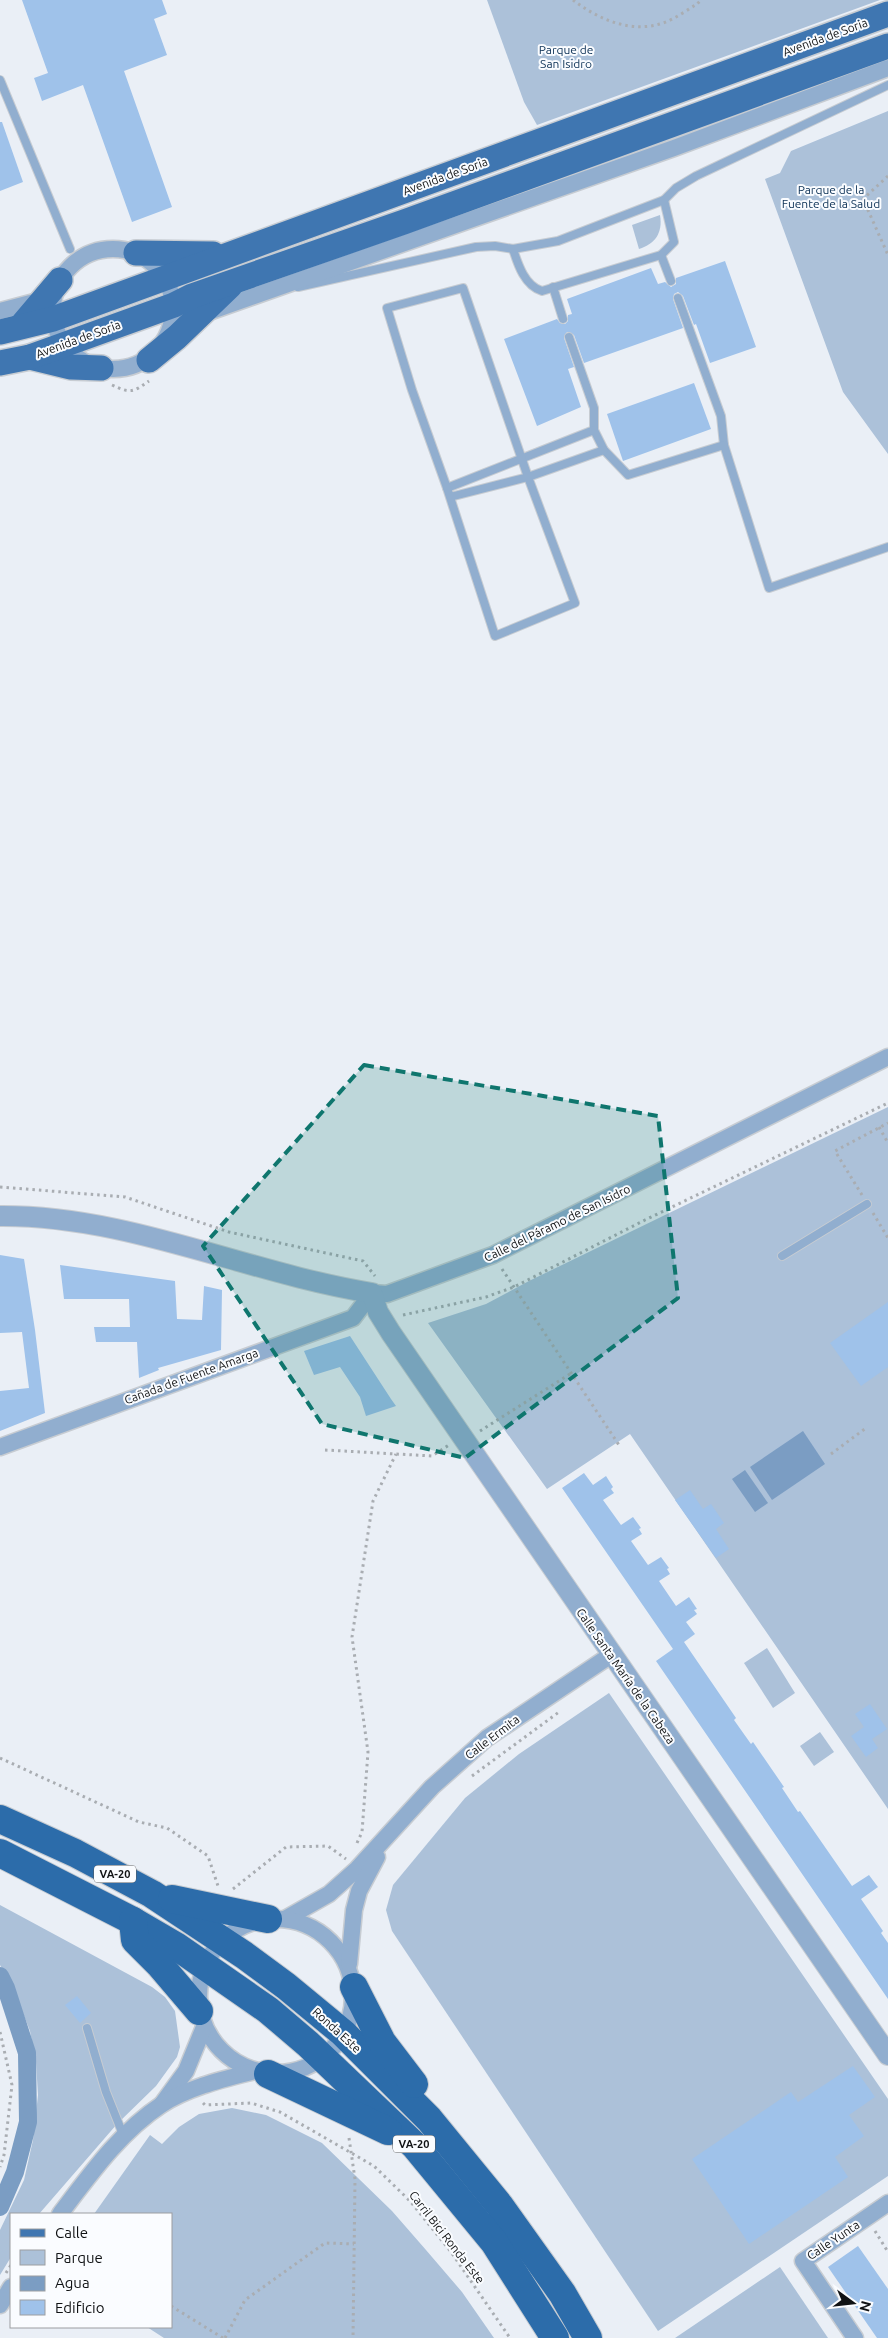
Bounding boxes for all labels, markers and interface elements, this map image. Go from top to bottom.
street label: Avenida de Soria [781,16,869,58]
park label: Parque de San Isidro [539,43,593,70]
street label: Avenida de Soria [401,155,489,197]
park label: Parque de la Fuente de la Salud [782,183,880,210]
street label: Avenida de Soria [34,318,122,360]
street label: Calle del Páramo de San Isidro [482,1182,632,1264]
street label: Cañada de Fuente Amarga [122,1346,260,1406]
street label: Calle Santa María de la Cabeza [574,1606,678,1746]
street label: Calle Ermita [462,1712,522,1762]
road number: VA-20 [94,1866,136,1882]
street label: Ronda Este [310,2005,364,2055]
road number: VA-20 [393,2136,435,2152]
street label: Carril Bici Ronda Este [407,2188,487,2286]
legend [10,2213,172,2328]
street label: Calle Yunta [804,2218,862,2262]
text: Calle [55,2224,88,2241]
text: Parque [55,2249,103,2266]
text: Agua [55,2274,90,2291]
north arrow [828,2278,878,2328]
text: Edificio [55,2299,104,2316]
text: N [856,2299,875,2313]

